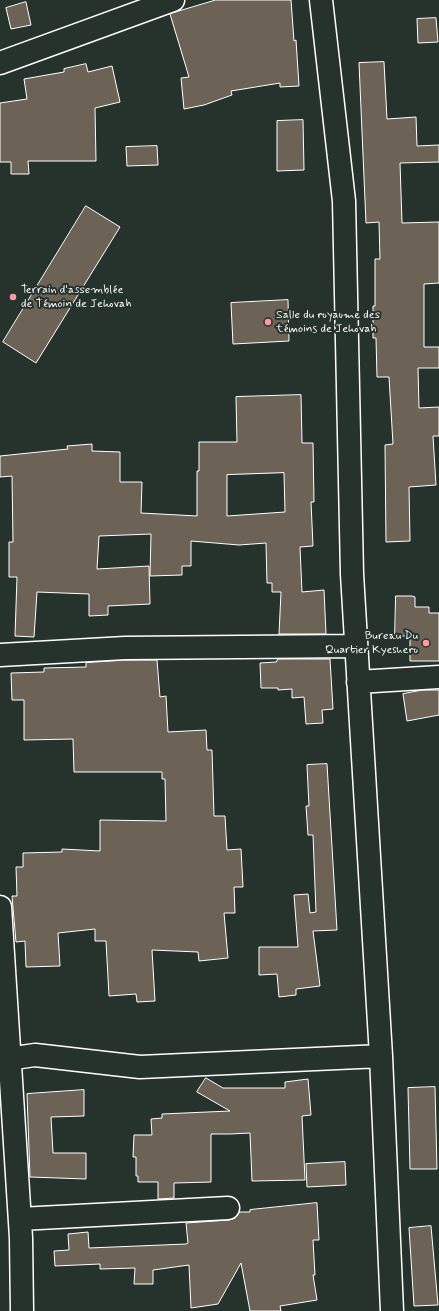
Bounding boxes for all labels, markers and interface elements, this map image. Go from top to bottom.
place label: Terrain d'assemblée de Témoin de Jehovah [21,283,131,311]
marker: Terrain d'assemblée de Témoin de Jehovah [8,292,18,302]
place label: Salle du royaume des témoins de Jehovah [276,308,380,336]
marker: Salle du royaume des témoins de Jehovah [263,317,273,327]
place label: Bureau Du Quartier Kyeshero [325,629,418,657]
marker: Bureau Du Quartier Kyeshero [421,638,431,648]

